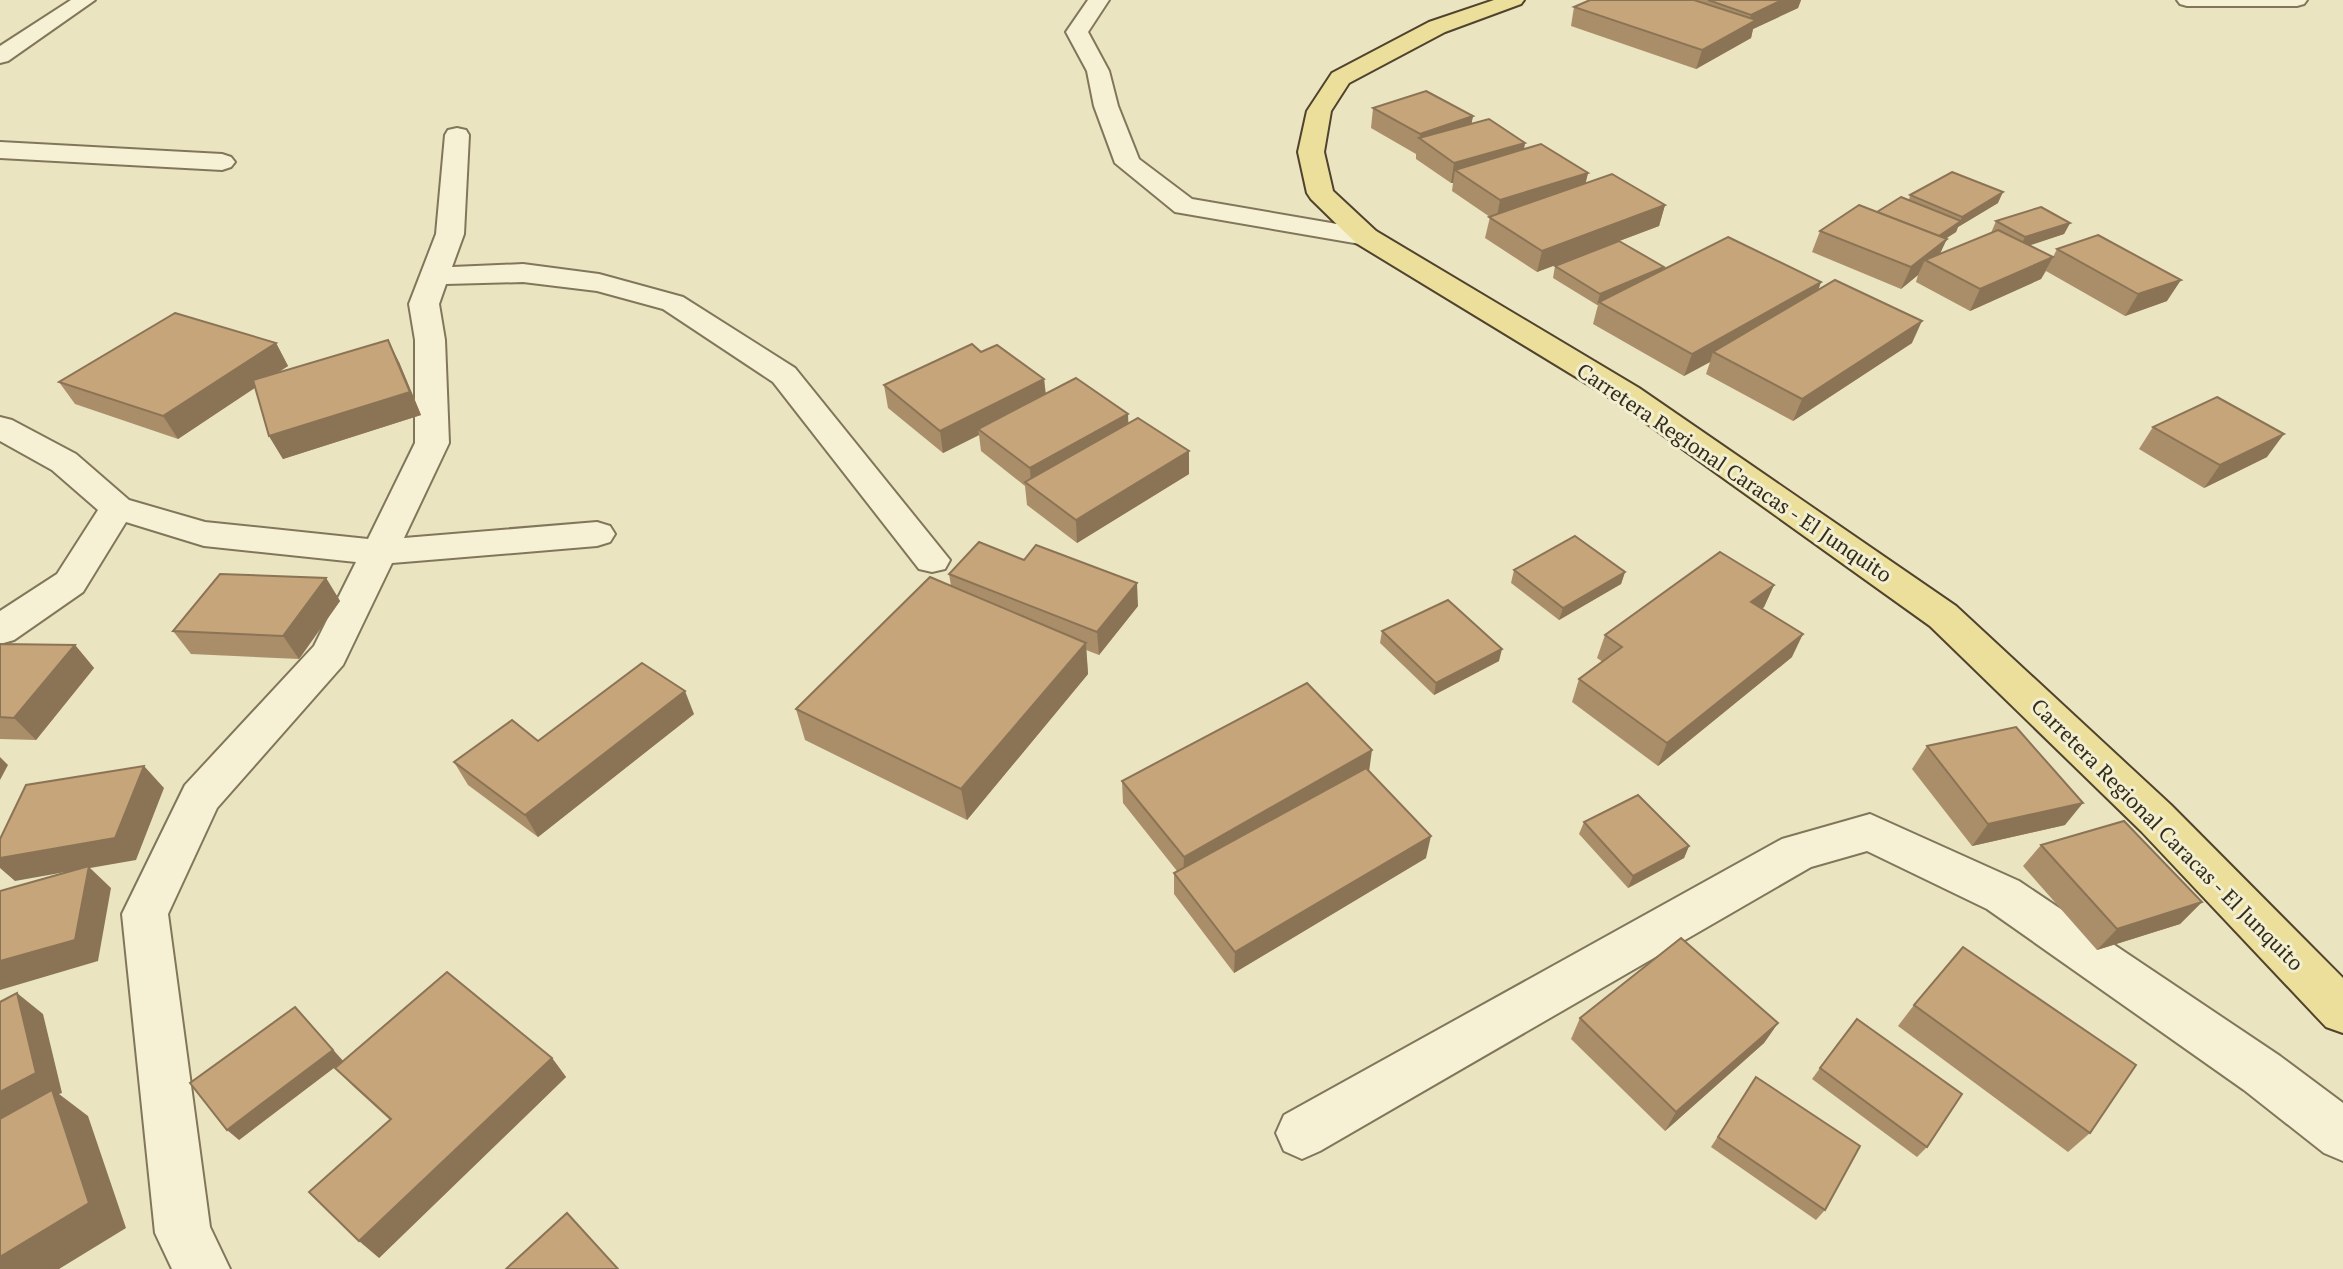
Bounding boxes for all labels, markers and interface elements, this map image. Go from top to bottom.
street label: Carretera Regional Caracas - El Junquito [1572,356,1898,588]
street label: Carretera Regional Caracas - El Junquito [2025,692,2310,977]

